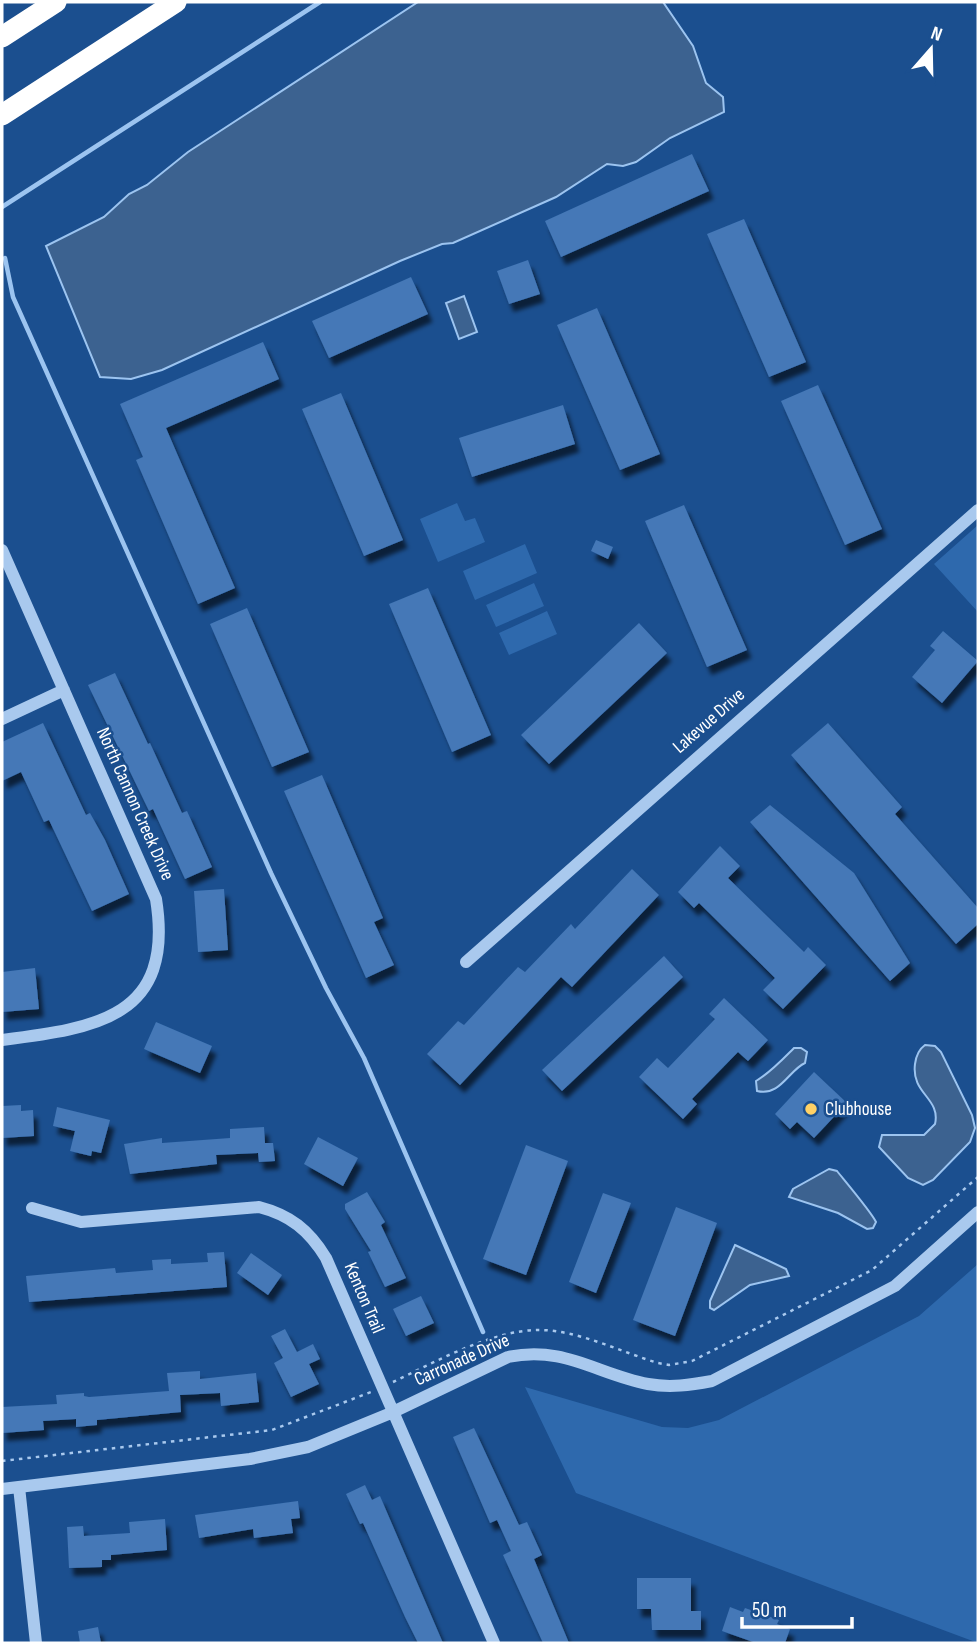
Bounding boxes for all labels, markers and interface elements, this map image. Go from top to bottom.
north arrow [896,14,966,84]
text: N [928,22,945,47]
street label: Lakevue Drive [668,683,750,759]
street label: North Cannon Creek Drive [91,724,179,884]
place label: Clubhouse [825,1098,892,1121]
marker: Clubhouse [803,1101,819,1117]
street label: Kenton Trail [339,1259,389,1337]
street label: Carronade Drive [411,1329,513,1391]
scale bar [742,1586,852,1630]
text: 50 m [752,1598,787,1623]

